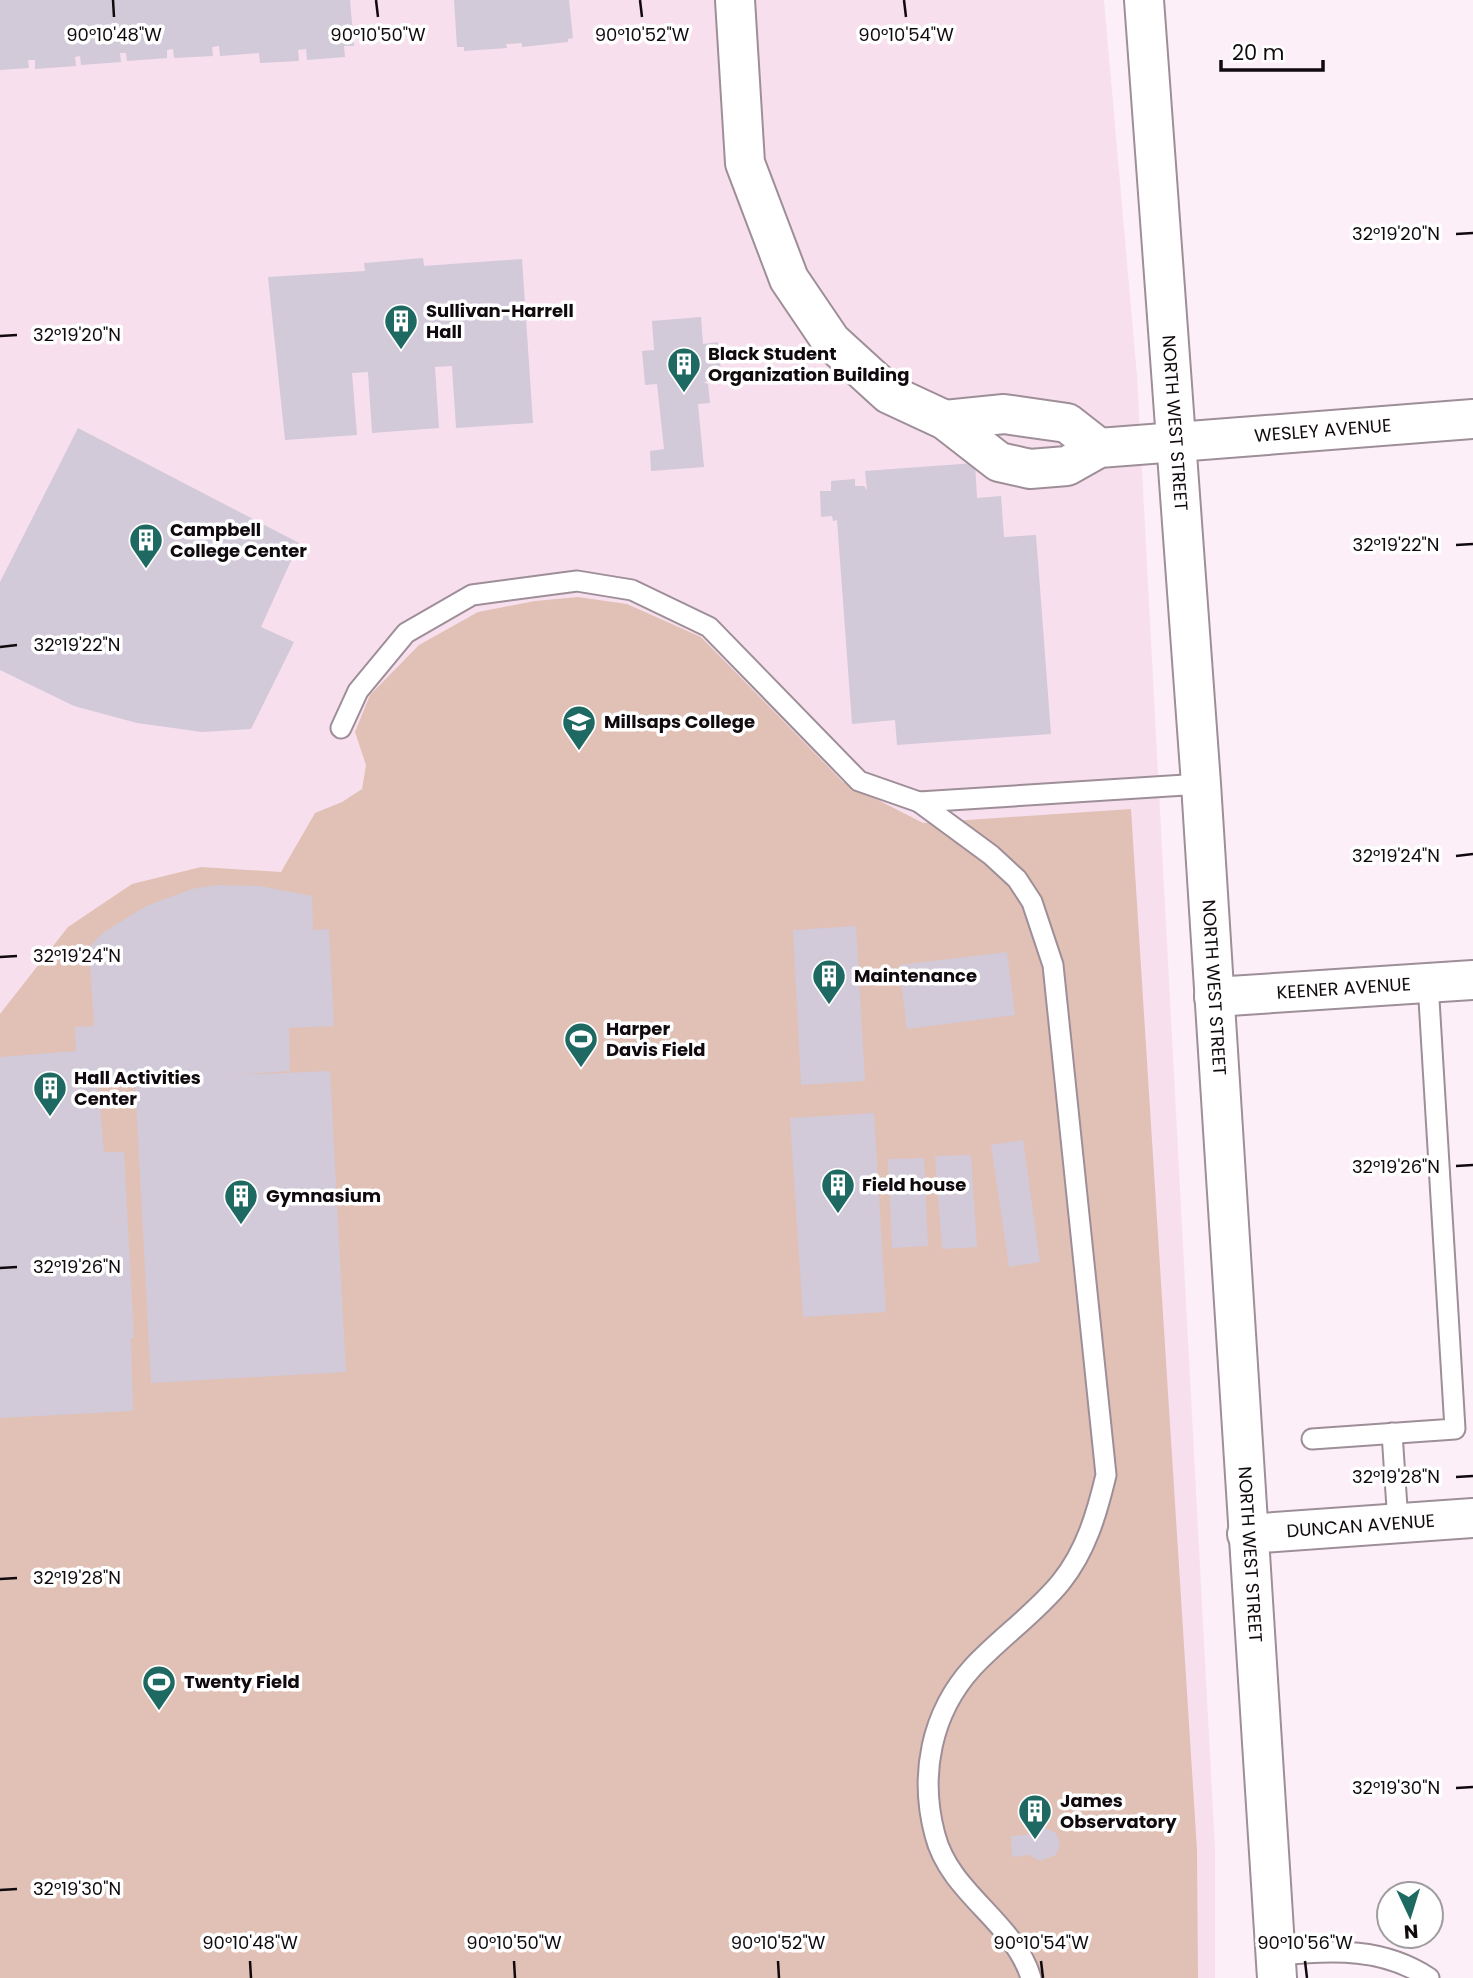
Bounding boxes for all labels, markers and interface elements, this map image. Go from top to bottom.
text: 90°10'48"W [66,22,162,47]
text: 90°10'50"W [330,22,426,47]
text: 90°10'52"W [595,22,690,47]
text: 90°10'54"W [858,22,954,47]
scale bar [1221,28,1322,72]
text: 20 m [1232,38,1285,67]
text: 32°19'20"N [1352,221,1440,246]
place label: Sullivan-Harrell Hall [426,298,574,344]
building icon: Sullivan-Harrell Hall [382,302,420,351]
text: 32°19'20"N [33,322,121,347]
street label: NORTH WEST STREET [1156,334,1194,512]
place label: Black Student Organization Building [708,341,909,387]
building icon: Black Student Organization Building [665,345,703,394]
street label: WESLEY AVENUE [1253,412,1392,448]
place label: Campbell College Center [170,517,307,563]
building icon: Campbell College Center [127,521,165,570]
text: 32°19'22"N [1353,532,1439,557]
text: 32°19'22"N [34,632,120,657]
school or university icon: Millsaps College [560,703,598,752]
place label: Millsaps College [604,709,755,734]
text: 32°19'24"N [1352,843,1440,868]
street label: NORTH WEST STREET [1196,899,1233,1076]
text: 32°19'24"N [33,943,121,968]
building icon: Maintenance [810,957,848,1006]
place label: Maintenance [854,963,977,988]
street label: KEENER AVENUE [1276,971,1412,1005]
place label: Harper Davis Field [606,1016,706,1062]
sports icon: Harper Davis Field [562,1020,600,1069]
place label: Hall Activities Center [74,1065,201,1111]
building icon: Hall Activities Center [31,1069,69,1118]
text: 32°19'26"N [1352,1154,1440,1179]
building icon: Field house [819,1166,857,1215]
place label: Field house [862,1172,966,1197]
building icon: Gymnasium [222,1177,260,1226]
place label: Gymnasium [266,1183,381,1208]
text: 32°19'26"N [33,1254,121,1279]
text: 32°19'28"N [1352,1464,1440,1489]
street label: NORTH WEST STREET [1232,1466,1269,1643]
street label: DUNCAN AVENUE [1286,1508,1436,1543]
text: 32°19'28"N [33,1565,121,1590]
sports icon: Twenty Field [140,1663,178,1712]
place label: Twenty Field [184,1669,300,1694]
text: 32°19'30"N [1352,1775,1440,1800]
place label: James Observatory [1060,1788,1177,1834]
building icon: James Observatory [1016,1792,1054,1841]
text: 32°19'30"N [33,1876,121,1901]
north arrow [1375,1880,1445,1950]
text: N [1403,1917,1419,1945]
text: 90°10'48"W [202,1930,298,1955]
text: 90°10'50"W [466,1930,562,1955]
text: 90°10'52"W [731,1930,826,1955]
text: 90°10'54"W [993,1930,1089,1955]
text: 90°10'56"W [1257,1930,1353,1955]

